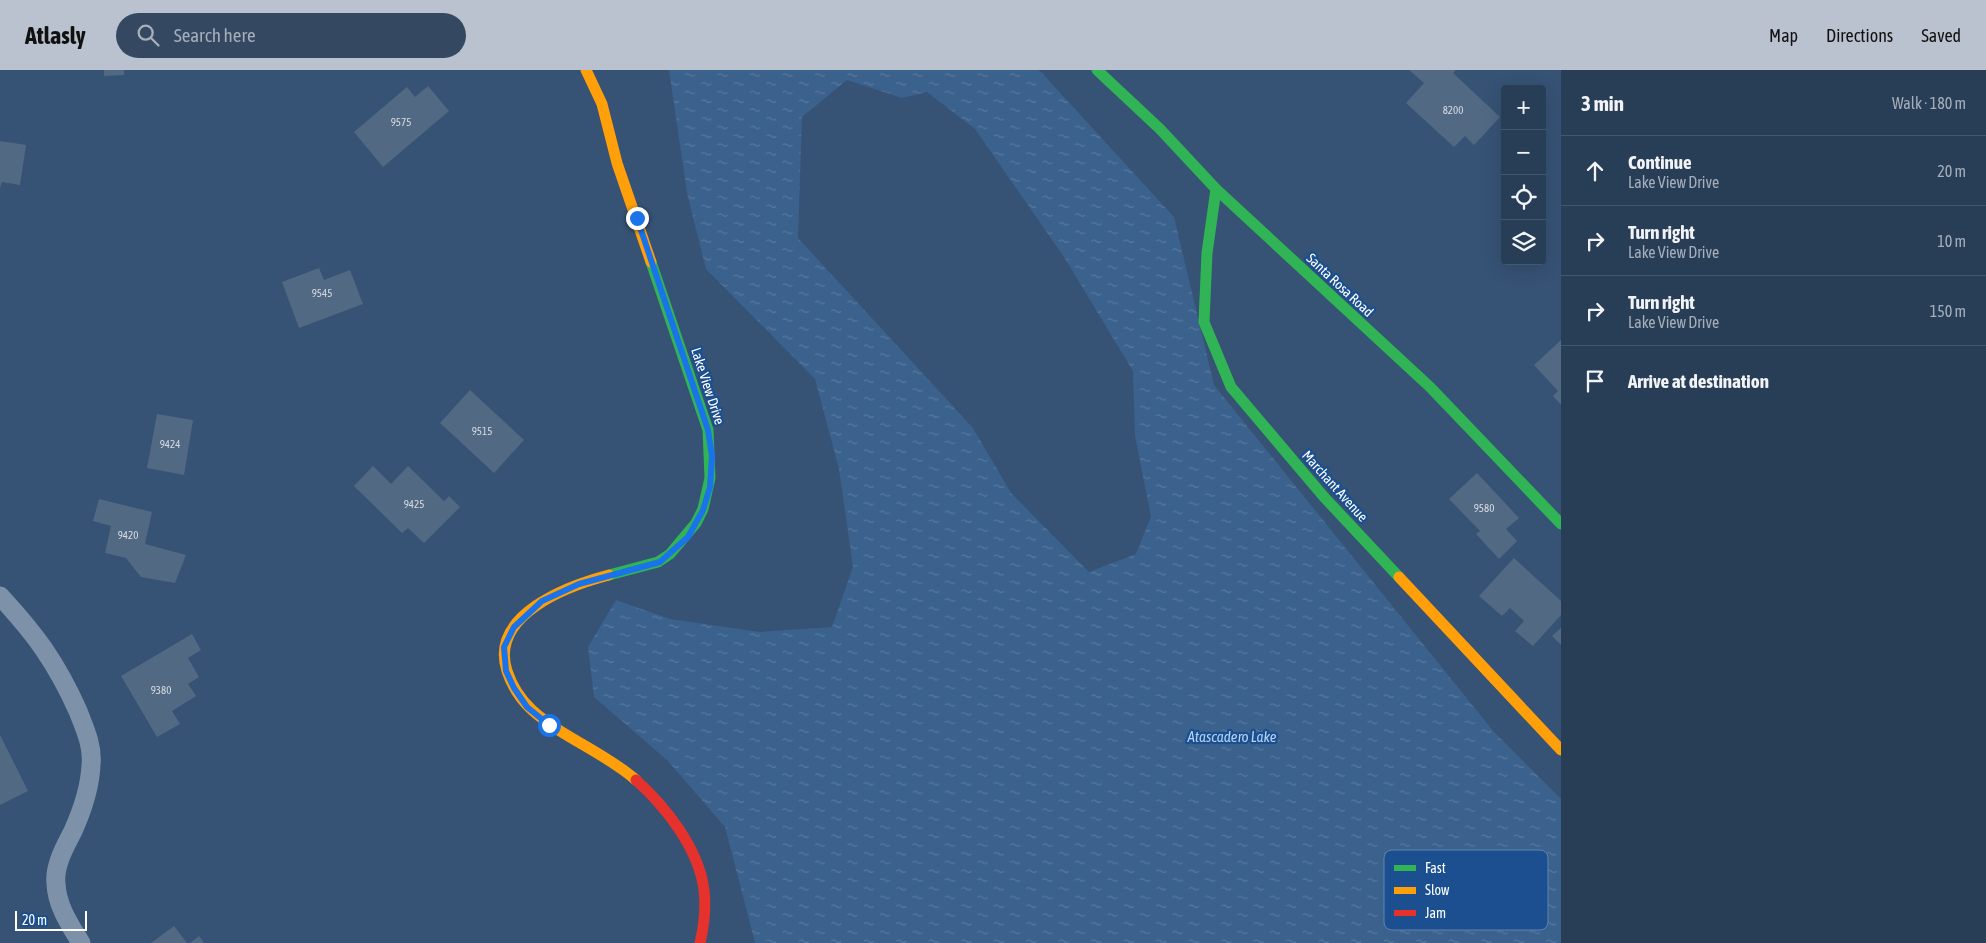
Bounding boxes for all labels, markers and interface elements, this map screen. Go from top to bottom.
search box [116,13,466,58]
icon: search [134,21,162,49]
text: Atlasly [25,22,86,49]
text: Search here [174,24,256,46]
text: Map [1769,25,1798,46]
text: Directions [1826,25,1893,46]
text: Saved [1921,25,1961,46]
map controls [1501,85,1546,265]
button: + [1501,85,1546,130]
text: 3 min [1581,91,1624,115]
text: Walk · 180 m [1892,94,1966,112]
house number: 8200 [1443,104,1463,116]
house number: 9575 [391,116,411,128]
button: − [1501,130,1546,175]
text: Continue [1628,151,1692,173]
icon: ahead [1581,157,1609,185]
text: 20 m [1937,162,1966,180]
text: Lake View Drive [1628,173,1719,191]
button: locate [1501,175,1546,220]
route end [626,207,649,230]
button: layers [1501,220,1546,265]
text: Turn right [1628,221,1695,243]
icon: right [1581,227,1609,255]
text: 10 m [1937,232,1966,250]
text: Lake View Drive [1628,243,1719,261]
street label: Santa Rosa Road [1303,250,1377,320]
house number: 9545 [312,287,332,299]
text: Turn right [1628,291,1695,313]
icon: right [1581,297,1609,325]
text: 150 m [1930,302,1966,320]
text: Lake View Drive [1628,313,1719,331]
street label: Lake View Drive [688,346,728,426]
icon: arrive [1581,367,1609,395]
text: Arrive at destination [1628,370,1769,392]
house number: 9515 [472,425,492,437]
house number: 9424 [160,438,180,450]
street label: Marchant Avenue [1299,447,1371,525]
house number: 9425 [404,498,424,510]
house number: 9580 [1474,502,1494,514]
house number: 9420 [118,529,138,541]
house number: 9380 [151,684,171,696]
route start [538,714,561,737]
water label: Atascadero Lake [1186,728,1277,745]
legend [1384,850,1548,930]
text: Fast [1425,860,1446,876]
text: Slow [1425,882,1450,898]
text: Jam [1425,905,1446,921]
scale bar [15,908,88,931]
text: 20 m [22,912,47,928]

